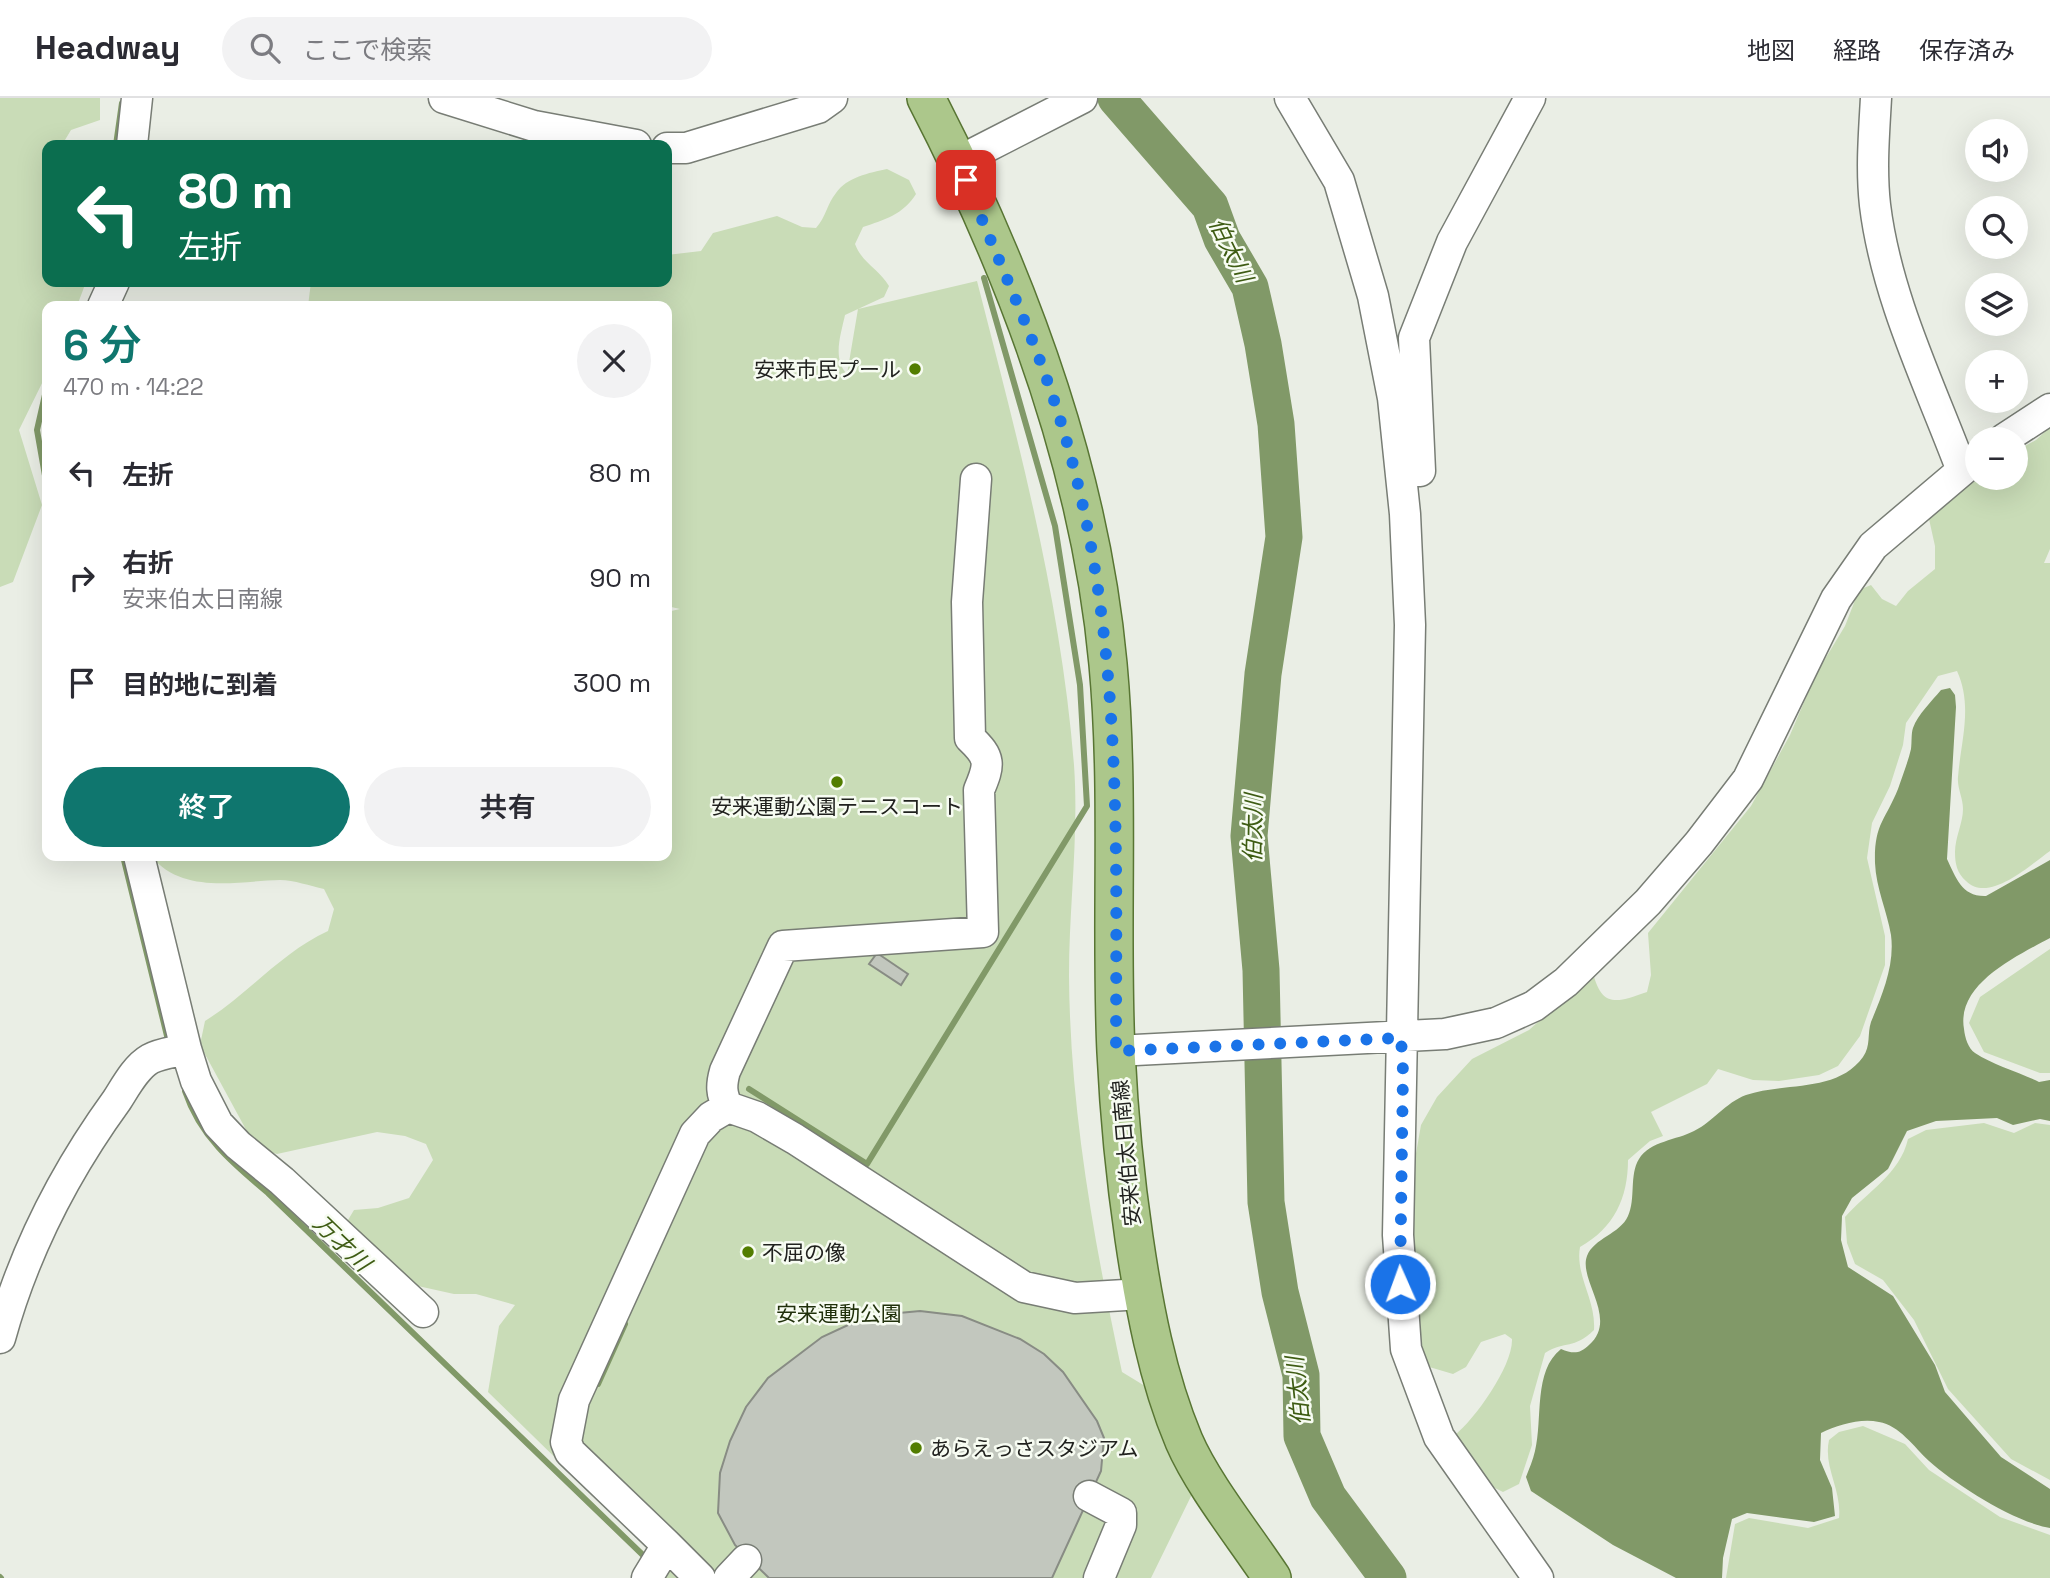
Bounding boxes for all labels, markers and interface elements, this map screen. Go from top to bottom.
search box [222,17,712,80]
text: Headway [35,27,180,69]
icon: search [246,29,284,67]
text: ここで検索 [302,33,432,67]
text: 地図 [1747,35,1795,66]
text: 経路 [1833,35,1881,66]
text: 保存済み [1919,35,2015,66]
map controls [1965,119,2028,490]
button: sound [1965,119,2028,182]
pin [936,150,996,210]
text: 80 m [178,160,293,222]
icon: arrive [947,161,985,199]
icon: left [63,168,154,259]
button: search [1965,196,2028,259]
water label: 伯太川 [1202,212,1261,290]
text: 左折 [178,227,242,267]
button: layers [1965,273,2028,336]
text: 6 分 [63,319,142,372]
button: close [577,324,651,398]
button: + [1965,350,2028,413]
place label: 安来市民プール [754,356,901,383]
marker: 安来市民プール [907,361,923,377]
text: 470 m · 14:22 [63,372,204,402]
button: − [1965,427,2028,490]
icon: left [63,454,101,492]
text: 80 m [589,456,651,490]
text: 左折 [122,458,174,492]
text: 右折 [122,546,174,580]
icon: right [63,559,101,597]
text: 90 m [589,561,651,595]
text: 安来伯太日南線 [122,584,283,614]
icon: arrive [63,664,101,702]
text: 300 m [573,666,651,700]
text: 目的地に到着 [122,668,278,702]
button: 終了 [63,767,350,847]
button: 共有 [364,767,651,847]
marker: 安来運動公園テニスコート [829,774,845,790]
water label: 伯太川 [1237,790,1269,863]
place label: 安来運動公園テニスコート [711,793,963,820]
street label: 安来伯太日南線 [1106,1079,1146,1227]
water label: 万才川 [307,1208,379,1280]
place label: 不屈の像 [762,1239,846,1266]
marker: 不屈の像 [740,1244,756,1260]
position arrow [1363,1247,1437,1321]
park label: 安来運動公園 [776,1300,902,1327]
water label: 伯太川 [1279,1352,1317,1427]
place label: あらえっさスタジアム [930,1435,1139,1462]
marker: あらえっさスタジアム [908,1440,924,1456]

